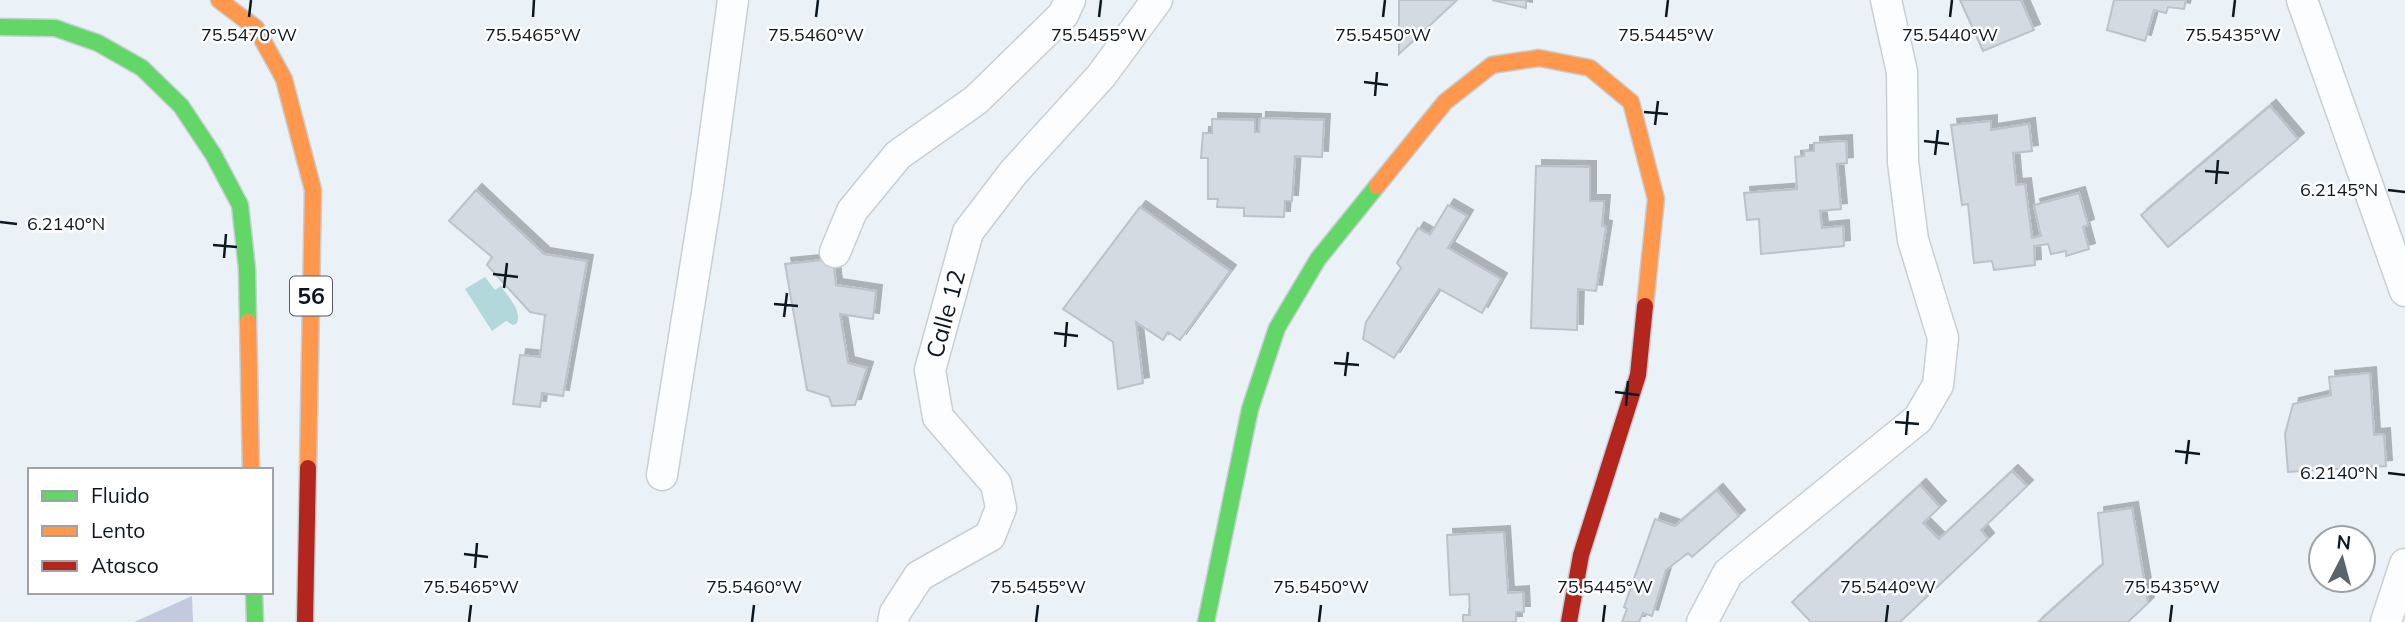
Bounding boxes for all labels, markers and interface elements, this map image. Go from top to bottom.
text: 75.5470°W [201,23,297,46]
text: 75.5465°W [485,23,581,46]
text: 75.5460°W [768,23,864,46]
text: 75.5455°W [1051,23,1147,46]
text: 75.5450°W [1335,23,1431,46]
text: 75.5445°W [1618,23,1714,46]
text: 75.5440°W [1902,23,1998,46]
text: 75.5435°W [2185,23,2281,46]
text: 6.2145°N [2300,178,2378,201]
text: 6.2140°N [27,212,105,235]
street label: Calle 12 [919,266,971,361]
road number: 56 [290,276,332,316]
text: 6.2140°N [2300,461,2378,484]
legend [28,468,273,594]
text: Fluido [91,482,150,508]
text: Lento [91,517,145,543]
north arrow [2307,524,2377,594]
text: N [2335,529,2352,555]
text: Atasco [91,552,159,578]
text: 75.5465°W [423,575,519,598]
text: 75.5460°W [706,575,802,598]
text: 75.5455°W [990,575,1086,598]
text: 75.5450°W [1273,575,1369,598]
text: 75.5445°W [1557,575,1653,598]
text: 75.5440°W [1840,575,1936,598]
text: 75.5435°W [2124,575,2220,598]

